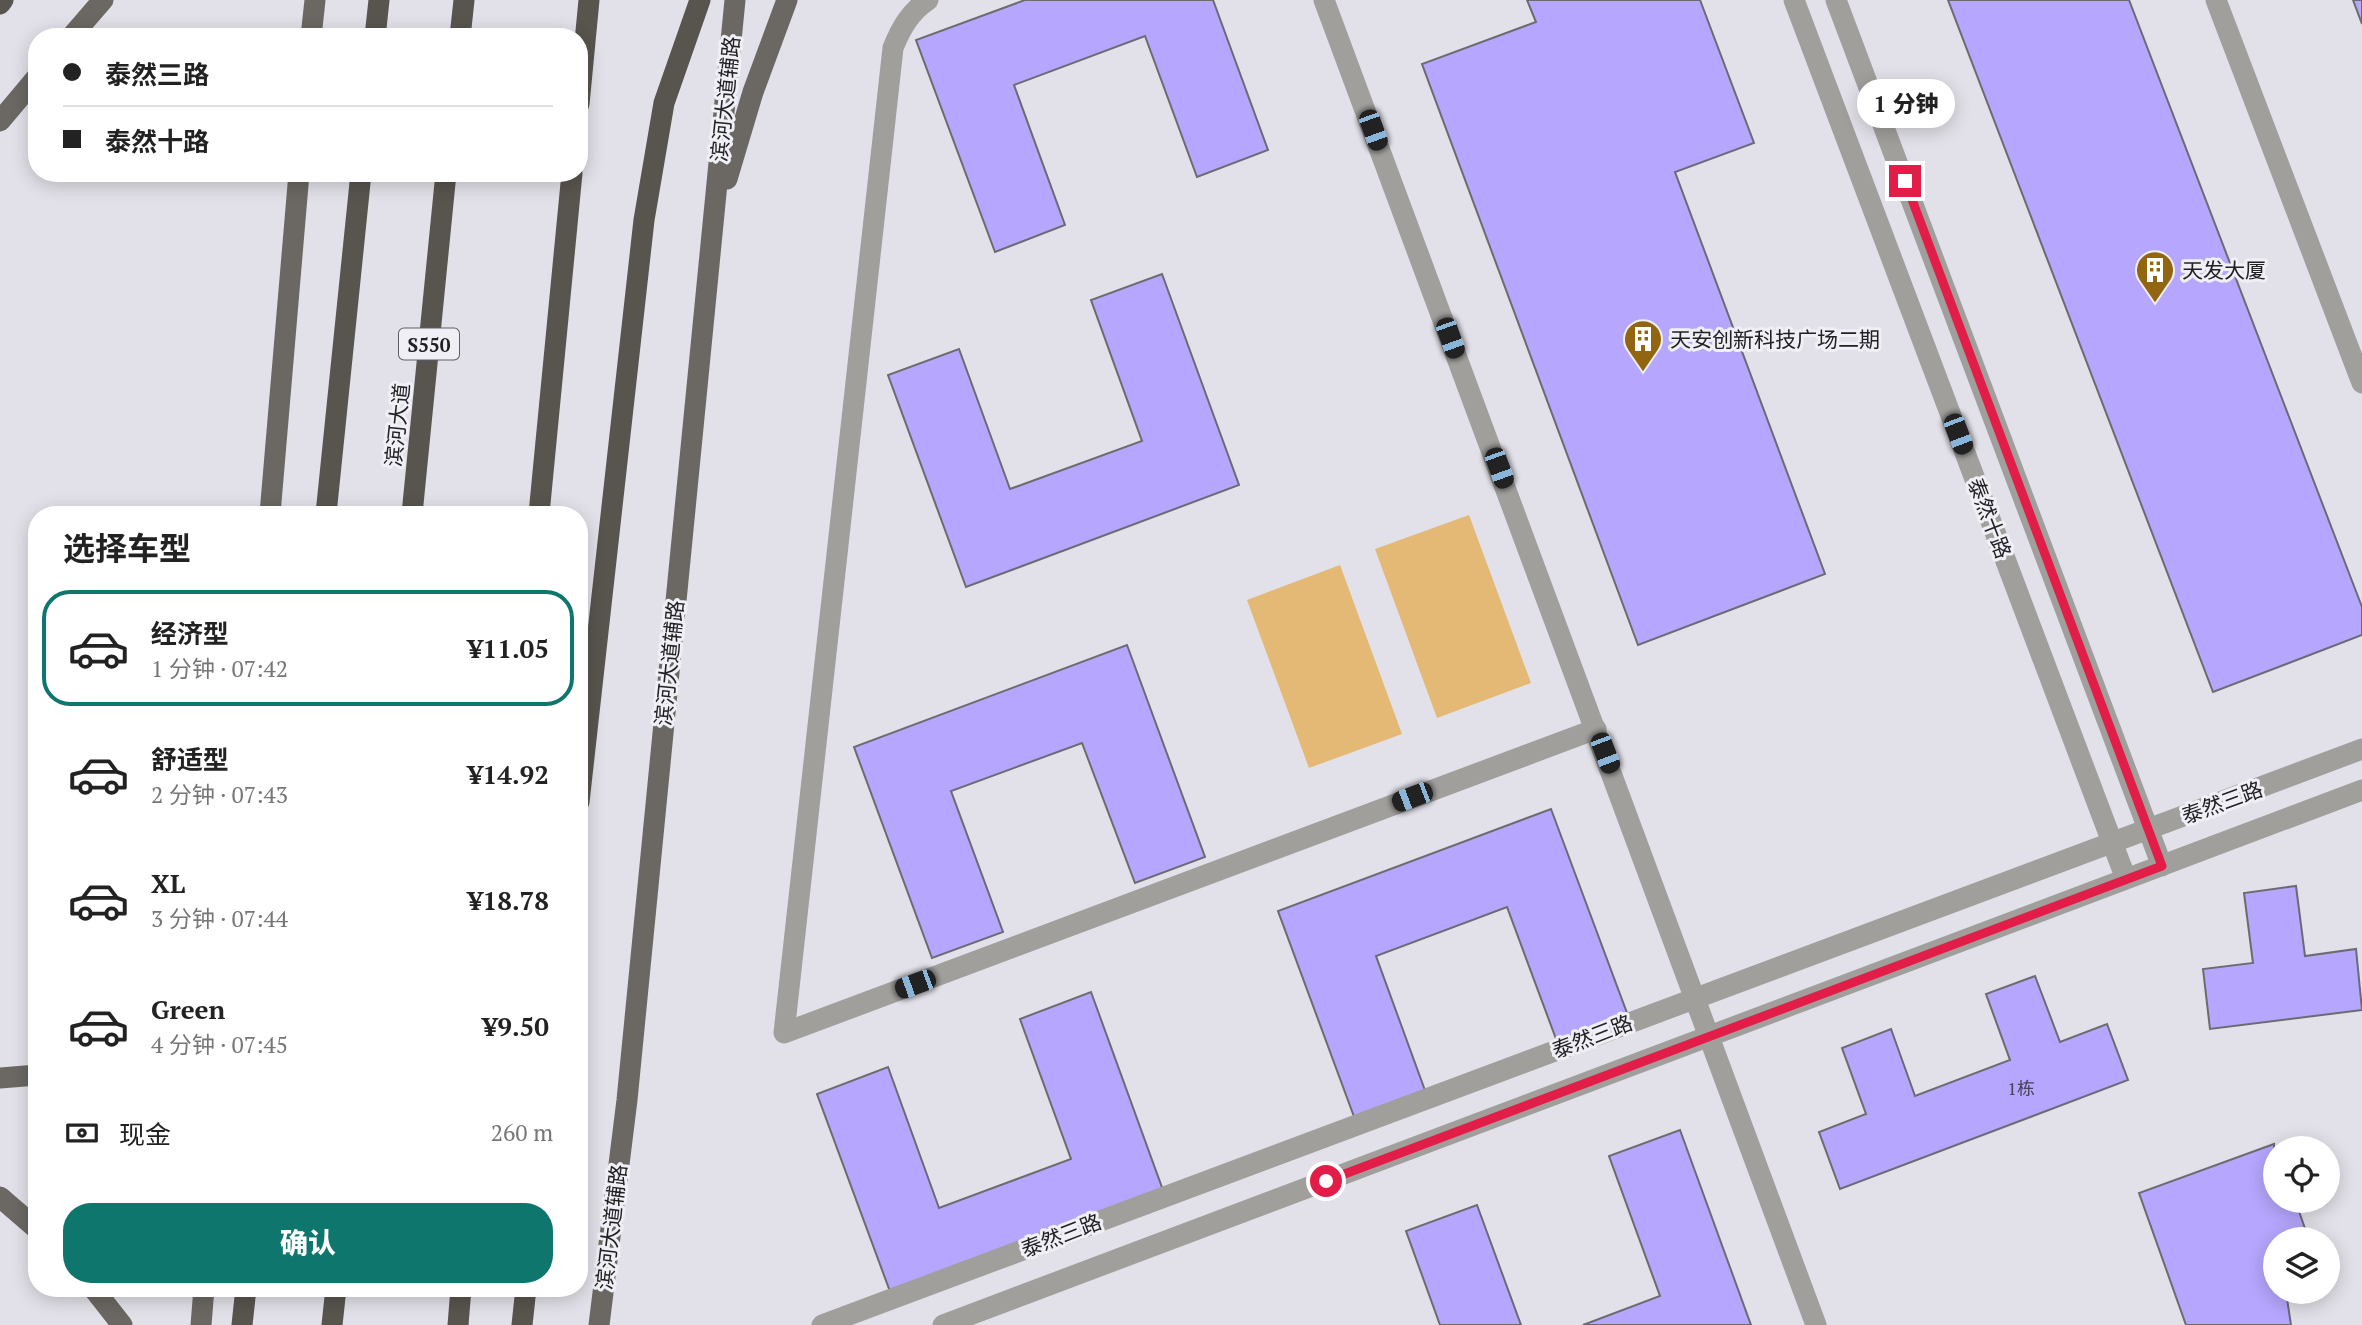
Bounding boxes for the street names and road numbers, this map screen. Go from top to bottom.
street label: 滨河大道辅路 [704,35,746,163]
road number: S550 [399,328,459,360]
street label: 滨河大道 [379,382,415,468]
street label: 泰然十路 [1962,474,2018,562]
street label: 滨河大道辅路 [648,599,690,727]
street label: 泰然三路 [2178,774,2266,830]
street label: 泰然三路 [1548,1008,1636,1064]
street label: 滨河大道辅路 [589,1163,633,1291]
street label: 泰然三路 [1017,1207,1105,1263]

